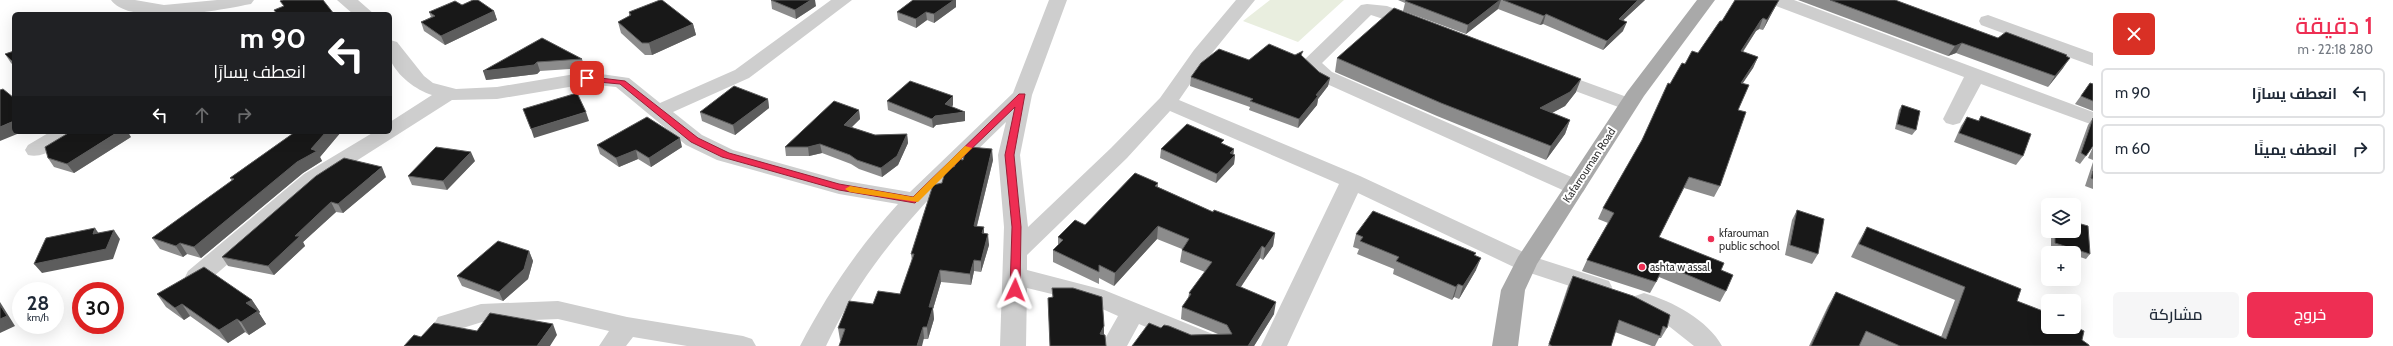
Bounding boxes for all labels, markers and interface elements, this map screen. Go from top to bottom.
text: 1 دقيقة [2295,11,2373,40]
button: close [2113,13,2155,55]
text: 90 m [240,21,306,55]
icon: left [320,28,372,80]
text: 280 m · 22:18 [2298,41,2373,57]
text: انعطف يسارًا [213,61,306,83]
pin [570,61,604,95]
icon: arrive [576,67,598,89]
icon: left [2349,82,2371,104]
text: 90 m [2115,84,2151,102]
text: انعطف يسارًا [2252,85,2337,103]
icon: left [149,104,171,126]
icon: ahead [191,104,213,126]
icon: right [233,104,255,126]
street label: Kafarrouman Road [1560,125,1618,205]
icon: right [2349,138,2371,160]
text: 60 m [2115,140,2151,158]
text: انعطف يمينًا [2254,141,2337,159]
map controls [2041,198,2081,334]
button: layers [2041,198,2081,238]
place label: kfarouman public school [1719,226,1780,253]
marker: kfarouman public school [1706,234,1716,244]
button: + [2041,246,2081,286]
place label: ashta w assal [1650,260,1710,274]
marker: ashta w assal [1637,262,1647,272]
position arrow [994,269,1036,311]
speed limit sign: 30 [72,282,124,334]
text: 28 [27,291,49,315]
button: مشاركة [2113,292,2239,338]
button: خروج [2247,292,2373,338]
button: − [2041,294,2081,334]
text: km/h [27,311,49,324]

